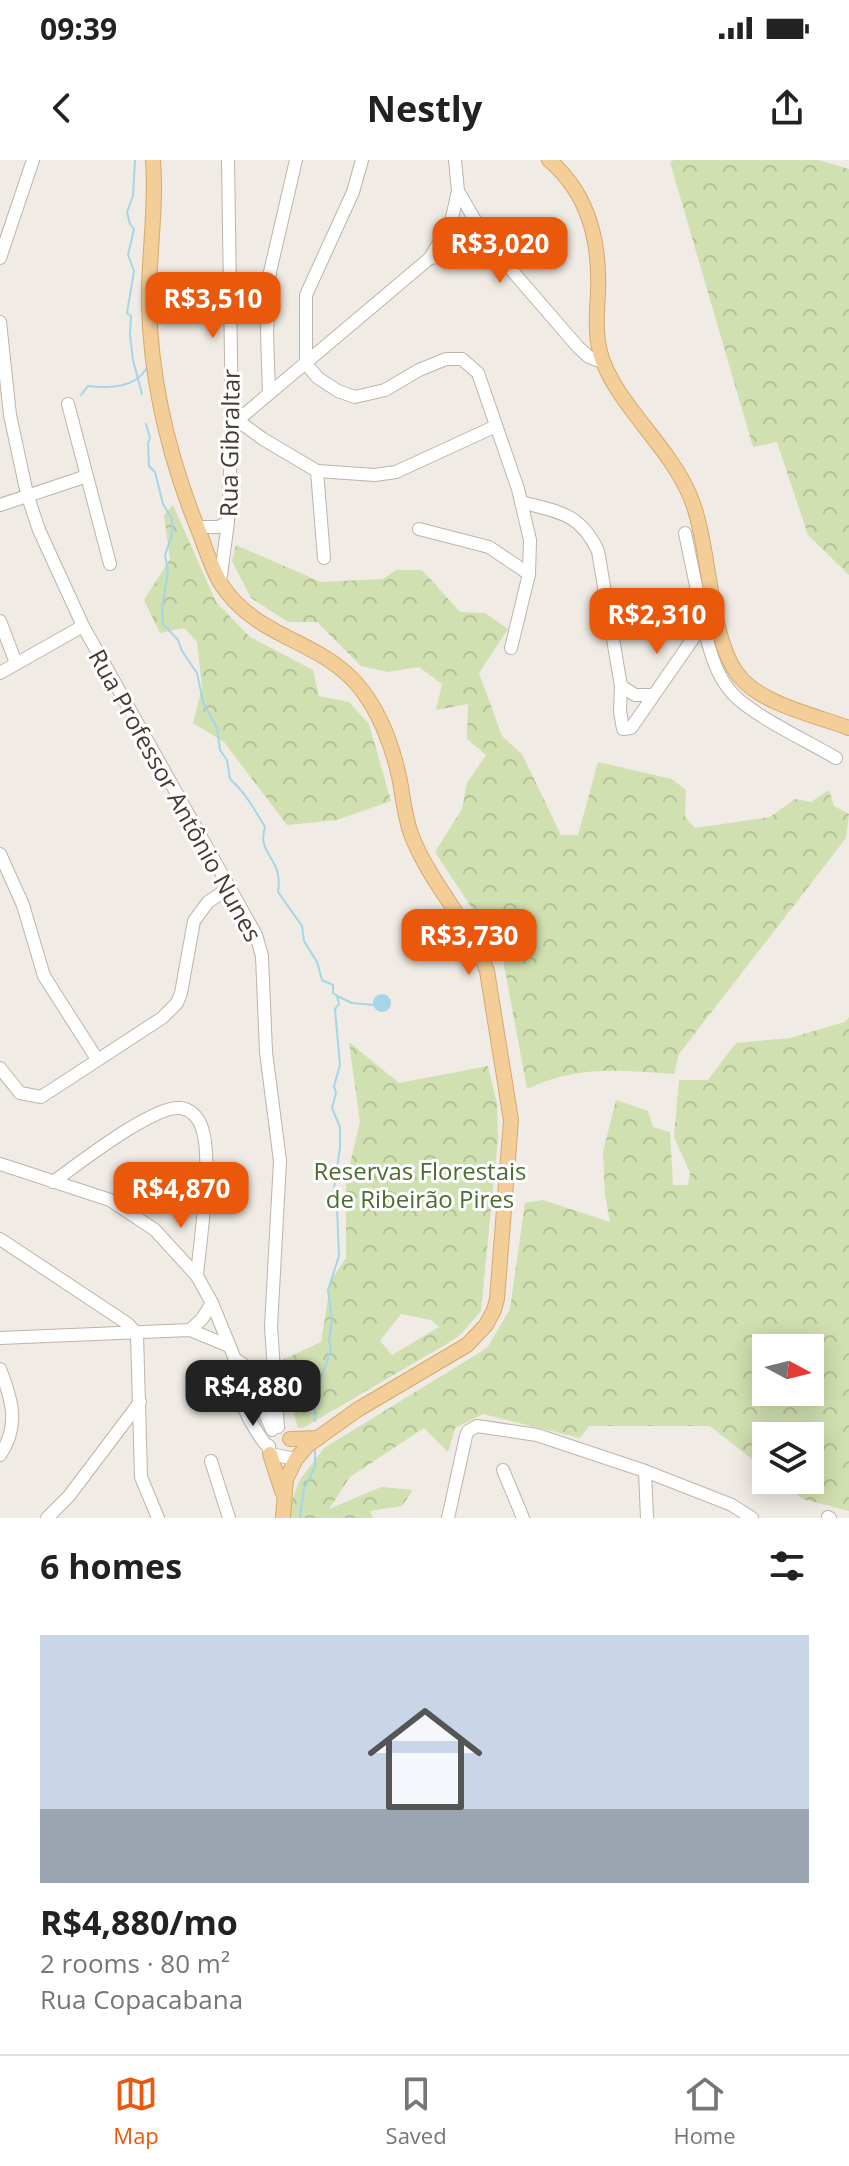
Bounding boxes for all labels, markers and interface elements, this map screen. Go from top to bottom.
text: 09:39 [40,8,117,49]
text: Nestly [367,84,482,133]
icon: back [40,86,84,130]
icon: share [765,86,809,130]
pin: R$3,020 [426,217,574,285]
text: R$3,020 [451,225,549,261]
pin: R$3,510 [139,272,287,340]
text: R$3,510 [164,280,262,316]
street label: Rua Gibraltar [211,368,247,517]
pin: R$2,310 [583,588,731,656]
text: R$2,310 [608,596,706,632]
street label: Rua Professor Antônio Nunes [82,643,270,947]
pin: R$3,730 [395,909,543,977]
text: R$3,730 [420,917,518,953]
park label: Reservas Florestais de Ribeirão Pires [314,1154,527,1215]
pin: R$4,870 [107,1162,255,1230]
text: R$4,870 [132,1170,230,1206]
north arrow [752,1334,824,1406]
map controls [752,1334,824,1494]
pin: R$4,880 [179,1360,327,1428]
text: R$4,880 [204,1368,302,1404]
button: layers [752,1422,824,1494]
text: 6 homes [40,1543,182,1589]
icon: filters [765,1544,809,1588]
icon: home [353,1687,497,1831]
text: R$4,880/mo [40,1899,238,1945]
text: 2 rooms · 80 m² [40,1945,230,1981]
text: Rua Copacabana [40,1981,243,2017]
tab: Map [113,2072,159,2150]
tab: Saved [386,2072,447,2150]
tab: Home [673,2072,736,2150]

